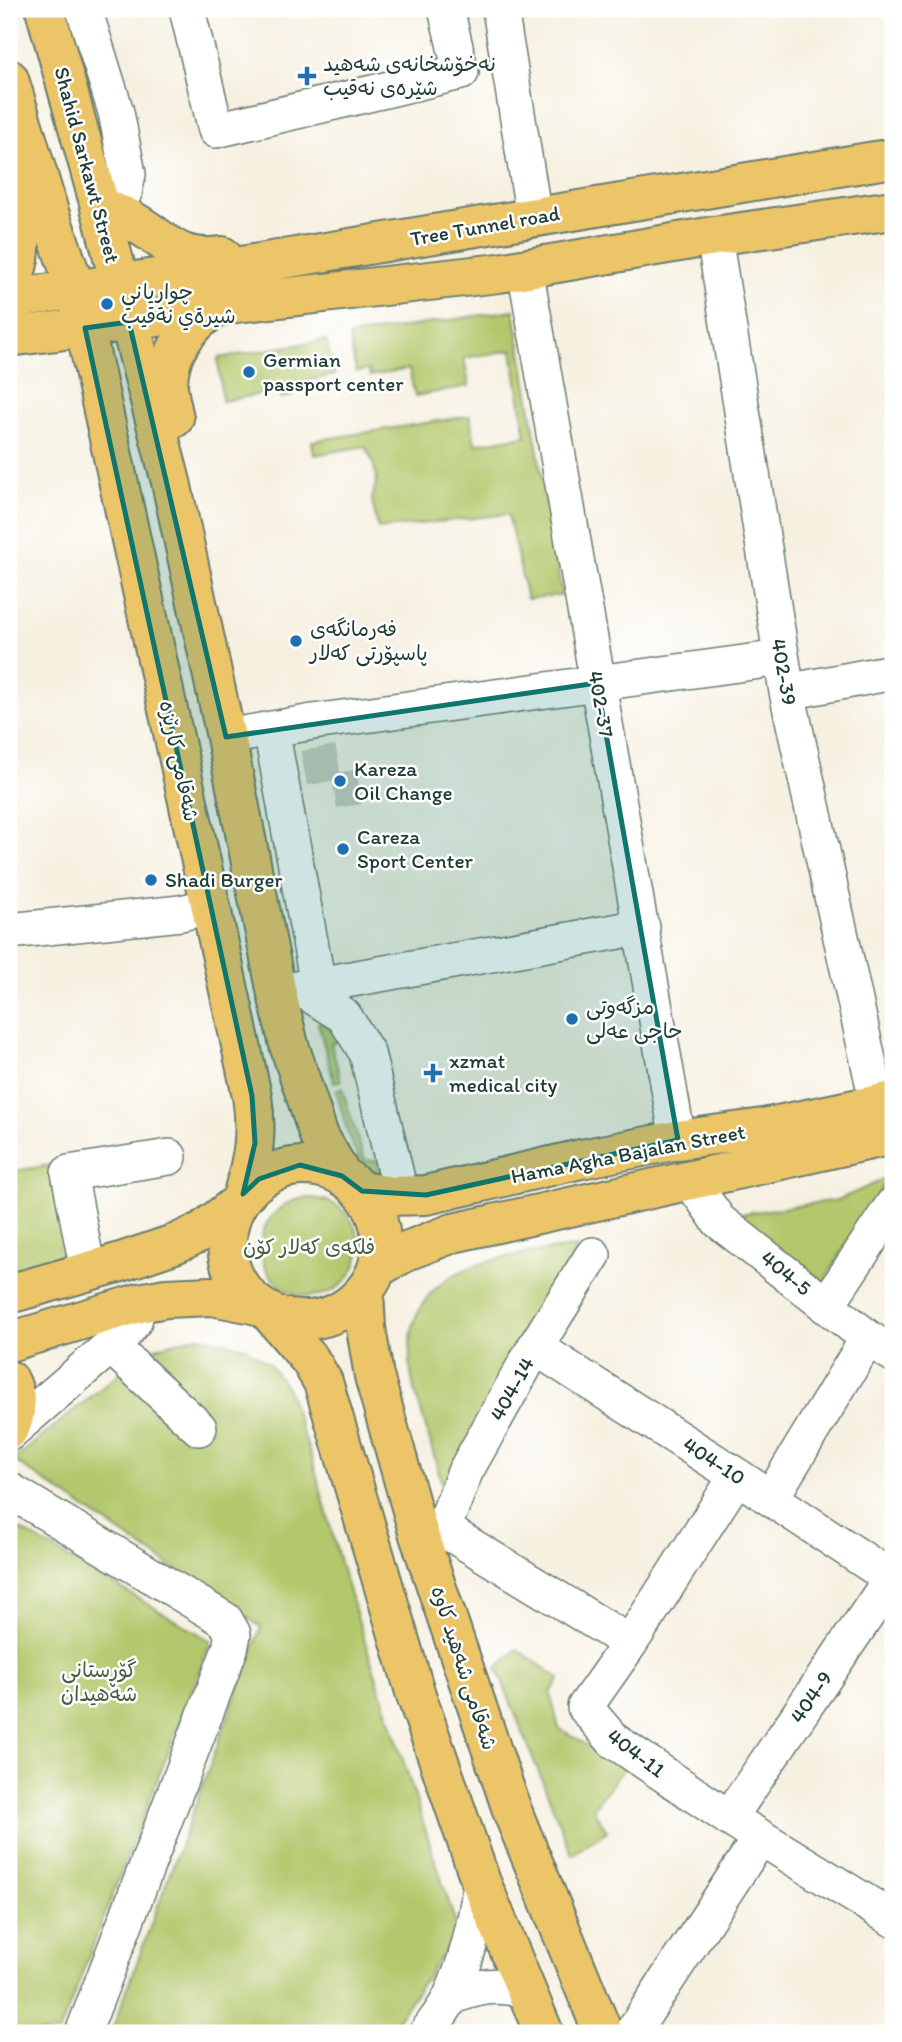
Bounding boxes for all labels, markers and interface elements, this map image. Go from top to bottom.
place label: نەخۆشخانەی شەهید شێرەی نەقیب [323,51,496,101]
street label: Shahid Sarkawt Street [49,64,126,266]
marker: نەخۆشخانەی شەهید شێرەی نەقیب [297,66,317,86]
street label: Tree Tunnel road [408,200,562,251]
place label: چوارياني شيرةي نةقيب [121,279,236,331]
marker: چوارياني شيرةي نةقيب [99,296,115,312]
place label: Germian passport center [263,347,404,396]
marker: Germian passport center [241,364,257,380]
place label: فەرمانگەی پاسپۆرتی کەلار [308,616,428,667]
marker: فەرمانگەی پاسپۆرتی کەلار [288,633,304,649]
street label: 402-39 [766,637,803,707]
street label: 402-37 [583,669,620,739]
street label: شەقامی کارێزە [153,698,204,824]
place label: Kareza Oil Change [354,756,453,805]
marker: Kareza Oil Change [332,773,348,789]
place label: Careza Sport Center [357,824,474,873]
marker: Careza Sport Center [335,841,351,857]
place label: Shadi Burger [165,867,282,892]
marker: Shadi Burger [143,872,159,888]
place label: مزگەوتی حاجی عەلی [586,994,683,1045]
marker: مزگەوتی حاجی عەلی [564,1011,580,1027]
place label: xzmat medical city [449,1048,558,1097]
marker: xzmat medical city [423,1063,443,1083]
street label: Hama Agha Bajalan Street [509,1119,747,1188]
park label: فلکەی کەلار کۆن [243,1234,375,1260]
street label: 404-5 [756,1245,817,1300]
street label: 404-14 [484,1352,539,1425]
street label: 404-10 [678,1431,750,1490]
street label: شەقامی شەهید کاوە [424,1583,503,1754]
park label: گۆڕستانی شەهیدان [61,1657,137,1706]
street label: 404-9 [784,1666,837,1728]
street label: 404-11 [602,1723,670,1783]

